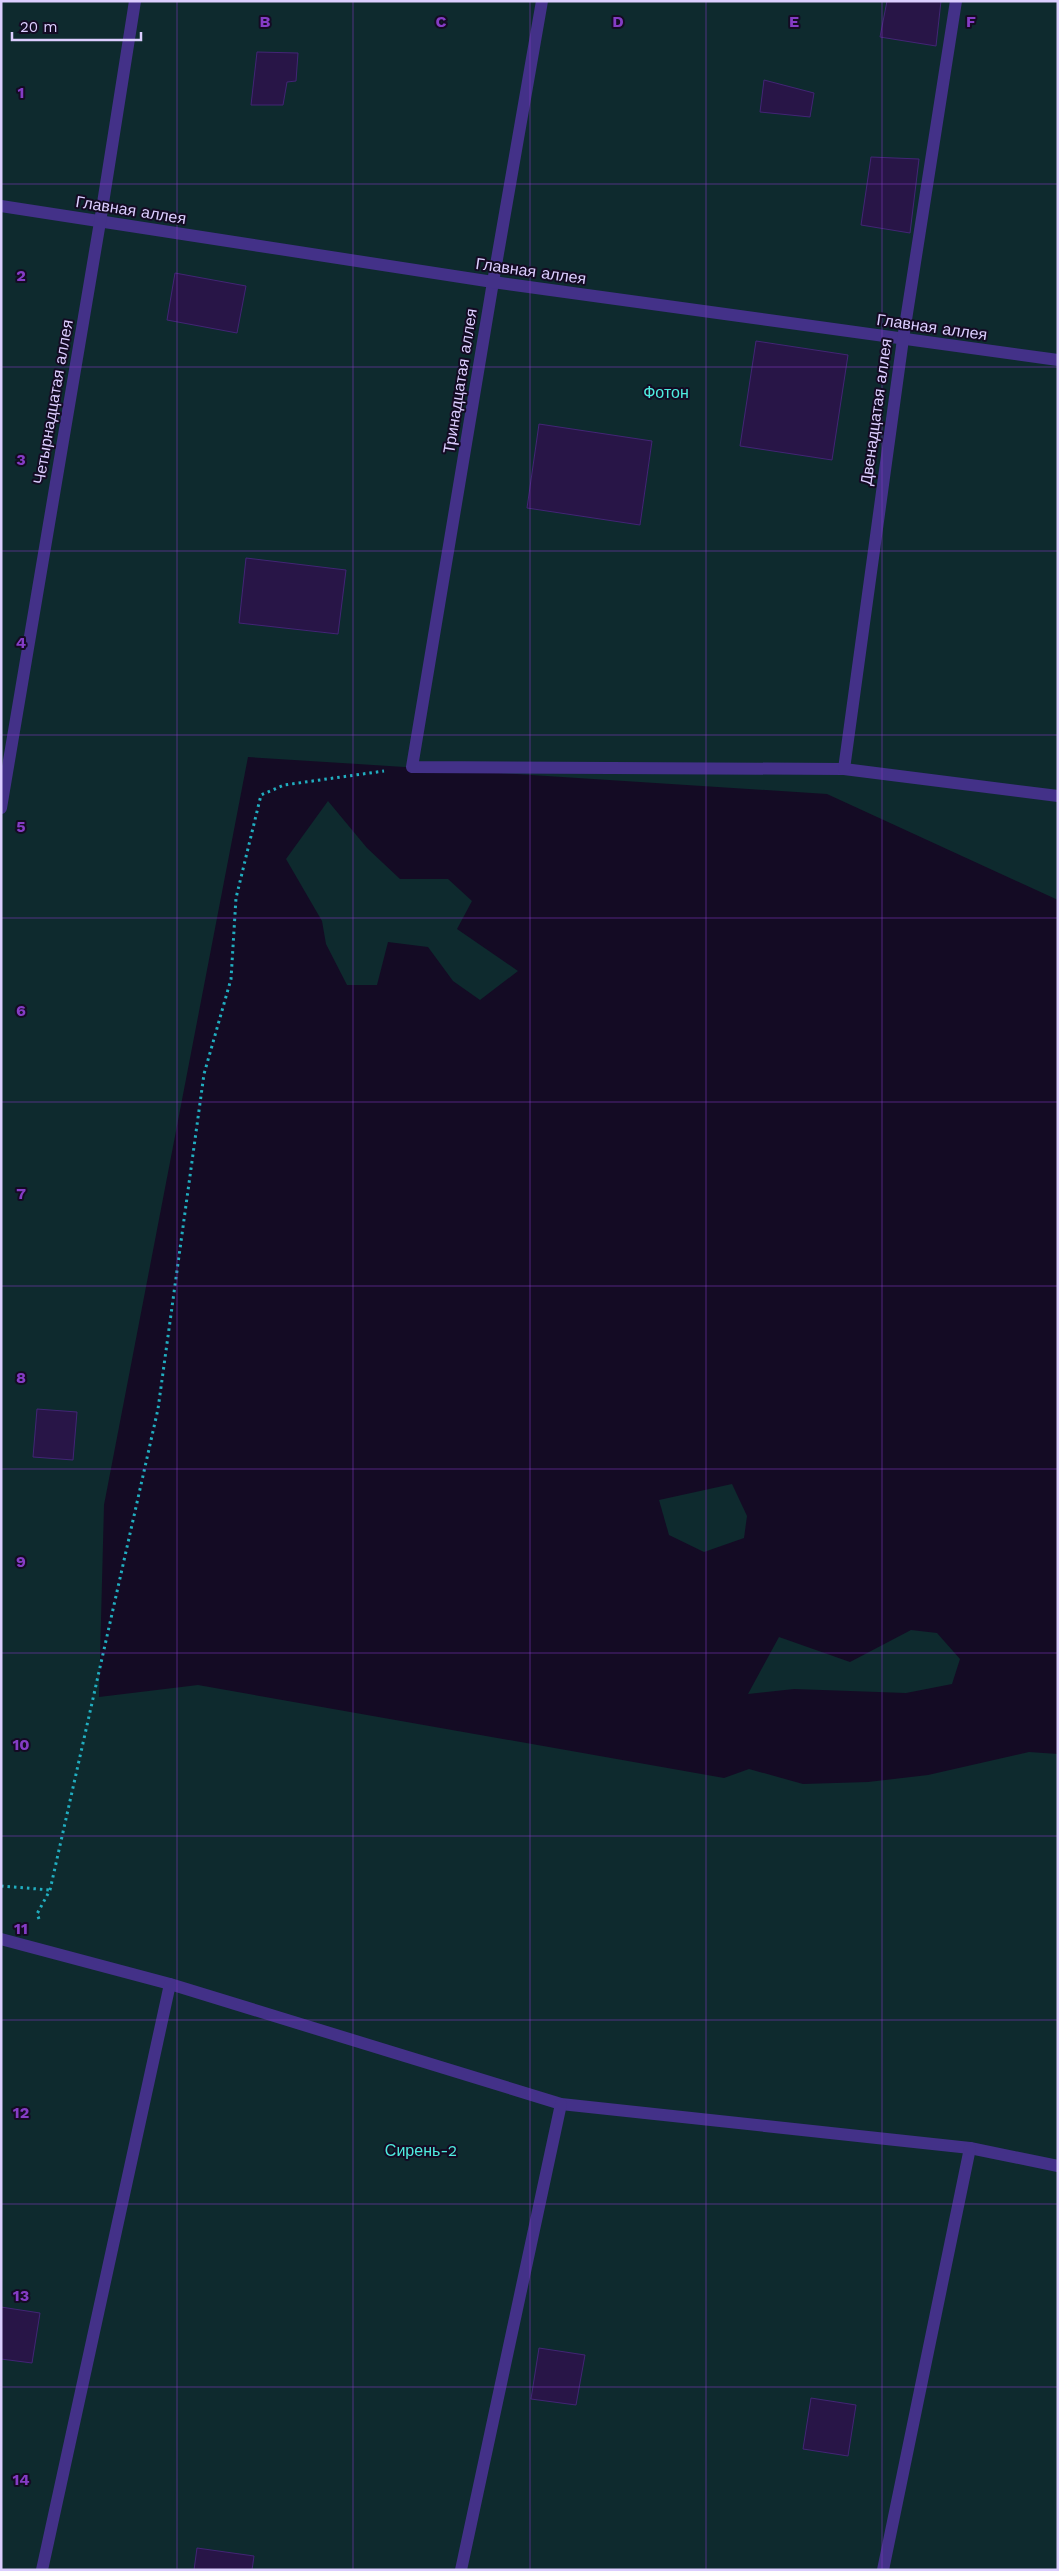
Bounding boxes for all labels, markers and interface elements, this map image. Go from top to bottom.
scale bar [12,10,141,42]
text: B [260,12,271,31]
text: C [436,12,447,31]
text: D [612,12,624,31]
text: E [789,12,799,31]
text: F [966,12,976,31]
text: 20 m [20,18,58,36]
text: 1 [18,83,24,102]
street label: Главная аллея [74,192,188,228]
street label: Главная аллея [474,254,588,288]
text: 2 [16,266,26,285]
street label: Тринадцатая аллея [439,307,481,455]
street label: Главная аллея [875,310,989,344]
street label: Четырнадцатая аллея [29,318,77,486]
street label: Двенадцатая аллея [856,337,896,487]
park label: Фотон [643,383,689,402]
text: 3 [16,450,26,469]
text: 4 [16,633,26,652]
text: 5 [16,817,26,836]
text: 6 [16,1001,26,1020]
text: 7 [16,1184,26,1203]
text: 8 [16,1368,26,1387]
text: 9 [16,1552,26,1571]
text: 10 [12,1735,30,1754]
text: 11 [14,1919,28,1938]
text: 12 [13,2103,29,2122]
park label: Сирень-2 [385,2141,457,2160]
text: 13 [13,2286,29,2305]
text: 14 [12,2470,30,2489]

